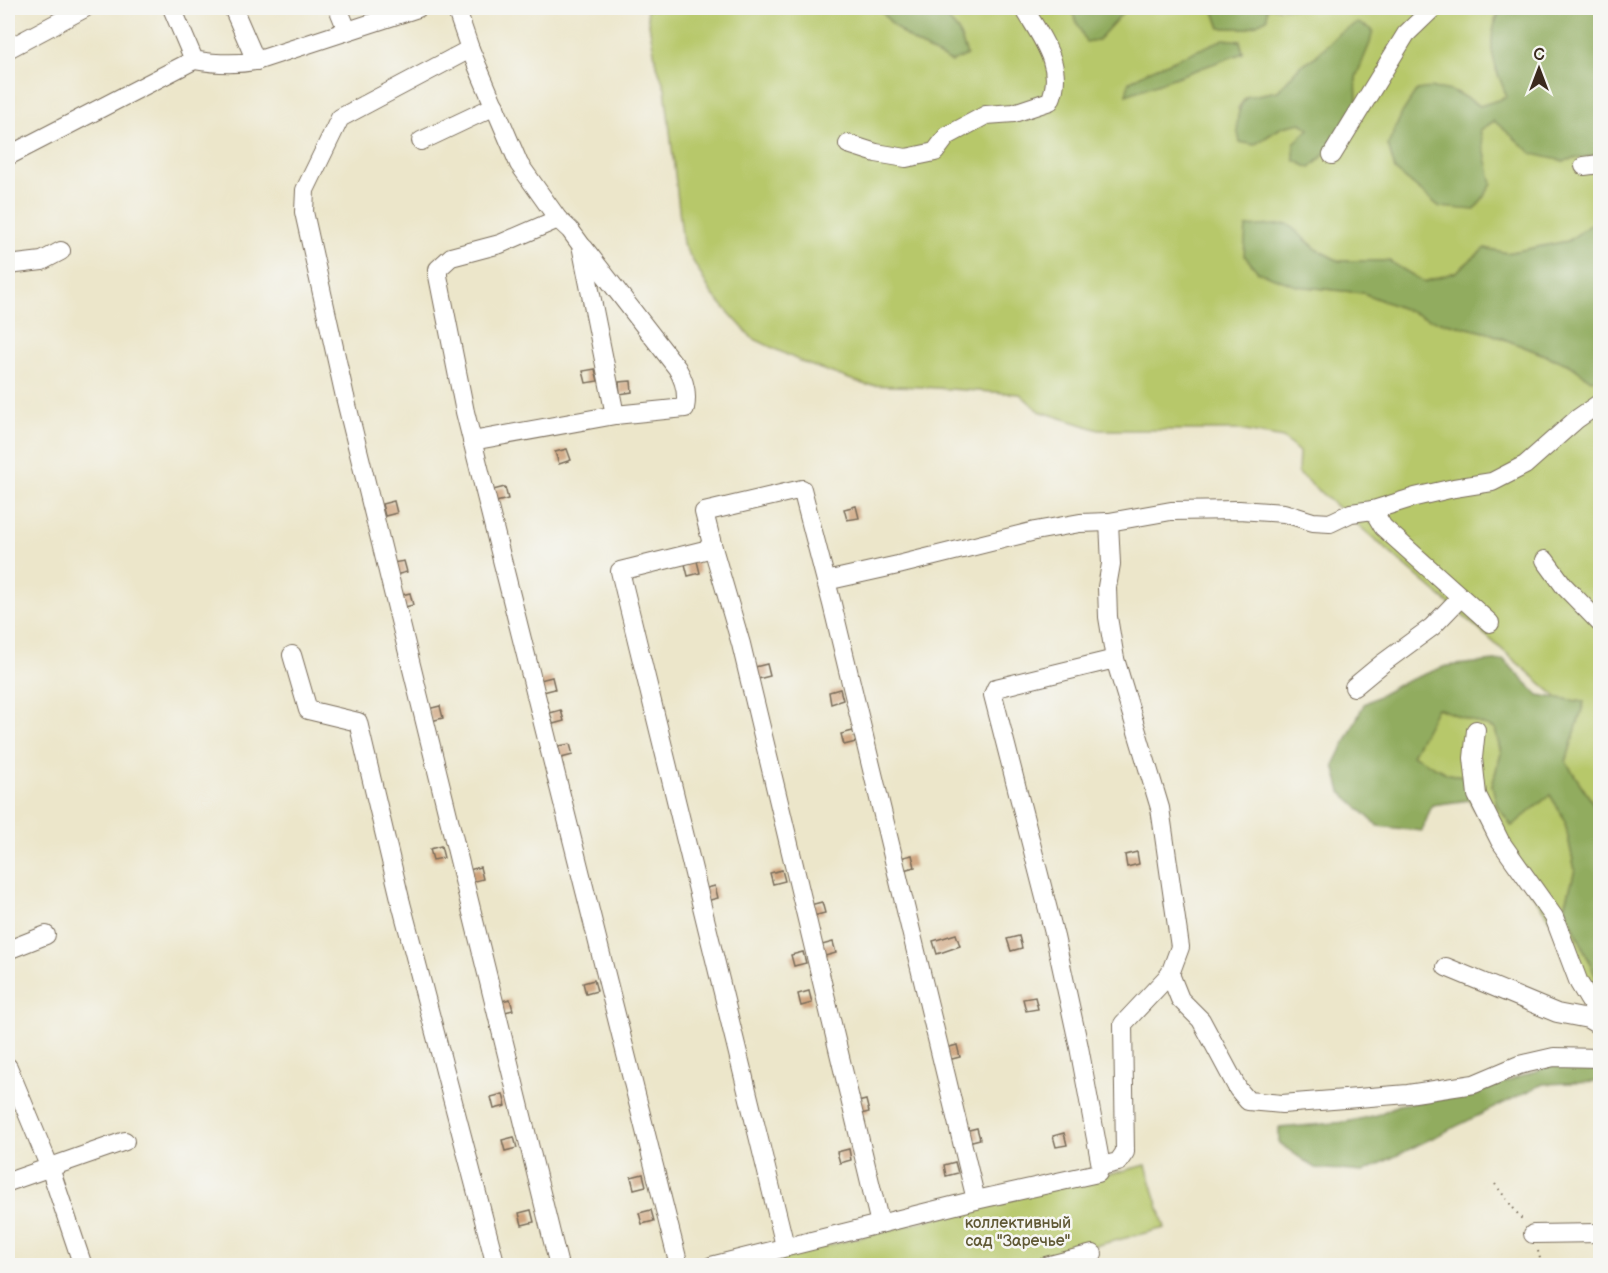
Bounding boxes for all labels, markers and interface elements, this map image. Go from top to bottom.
north arrow [1509,39,1569,99]
text: С [1533,46,1545,65]
park label: коллективный сад "Заречье" [965,1214,1071,1251]

